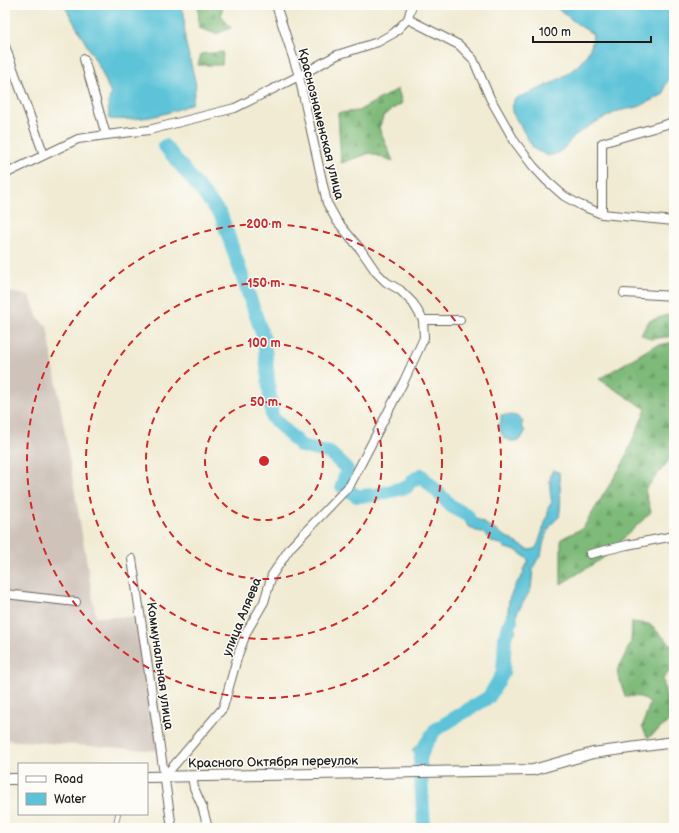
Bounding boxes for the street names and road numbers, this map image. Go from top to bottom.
street label: Краснознаменская улица [294,47,348,202]
street label: улица Аляева [219,575,265,659]
street label: Коммунальная улица [143,601,177,731]
street label: Красного Октября переулок [188,753,358,771]

